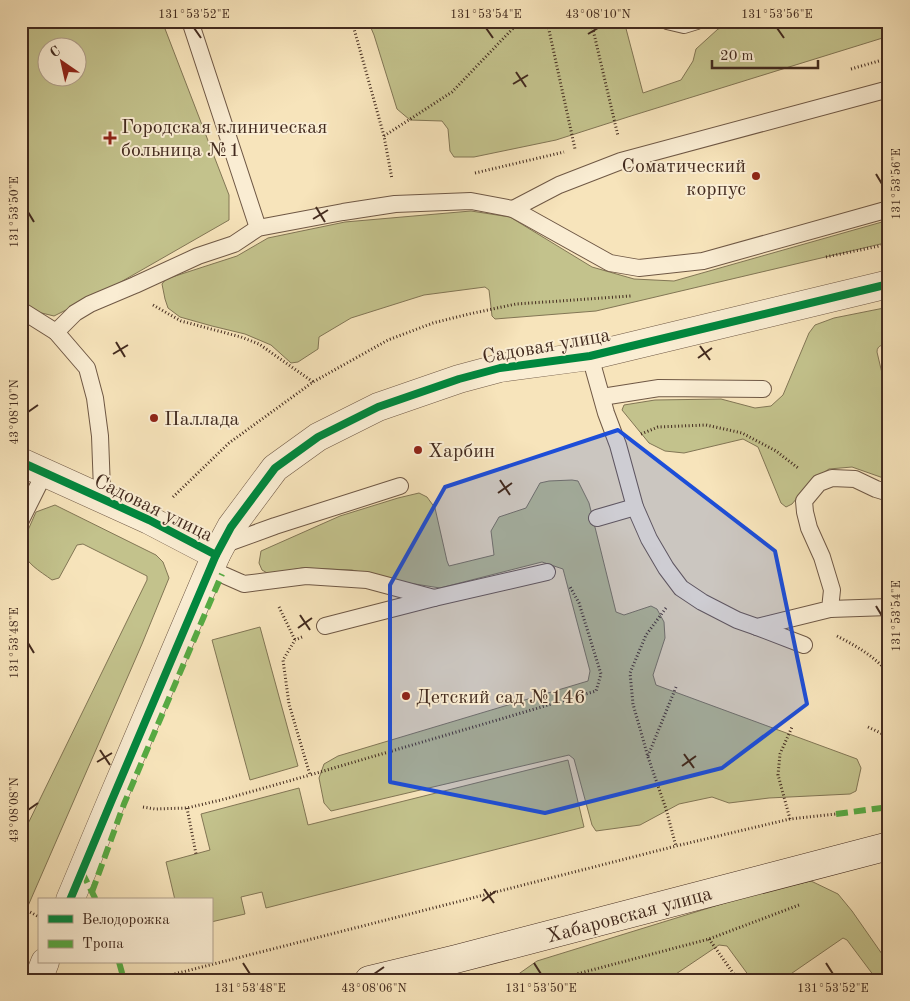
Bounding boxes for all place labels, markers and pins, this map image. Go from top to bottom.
place label: Городская клиническая больница №1 [121,118,327,161]
marker: Городская клиническая больница №1 [103,131,117,145]
place label: Соматический корпус [622,157,746,200]
marker: Соматический корпус [750,170,762,182]
place label: Паллада [164,410,239,430]
marker: Паллада [148,412,160,424]
place label: Харбин [428,442,495,462]
marker: Харбин [412,444,424,456]
place label: Детский сад №146 [416,688,585,708]
marker: Детский сад №146 [400,690,412,702]

